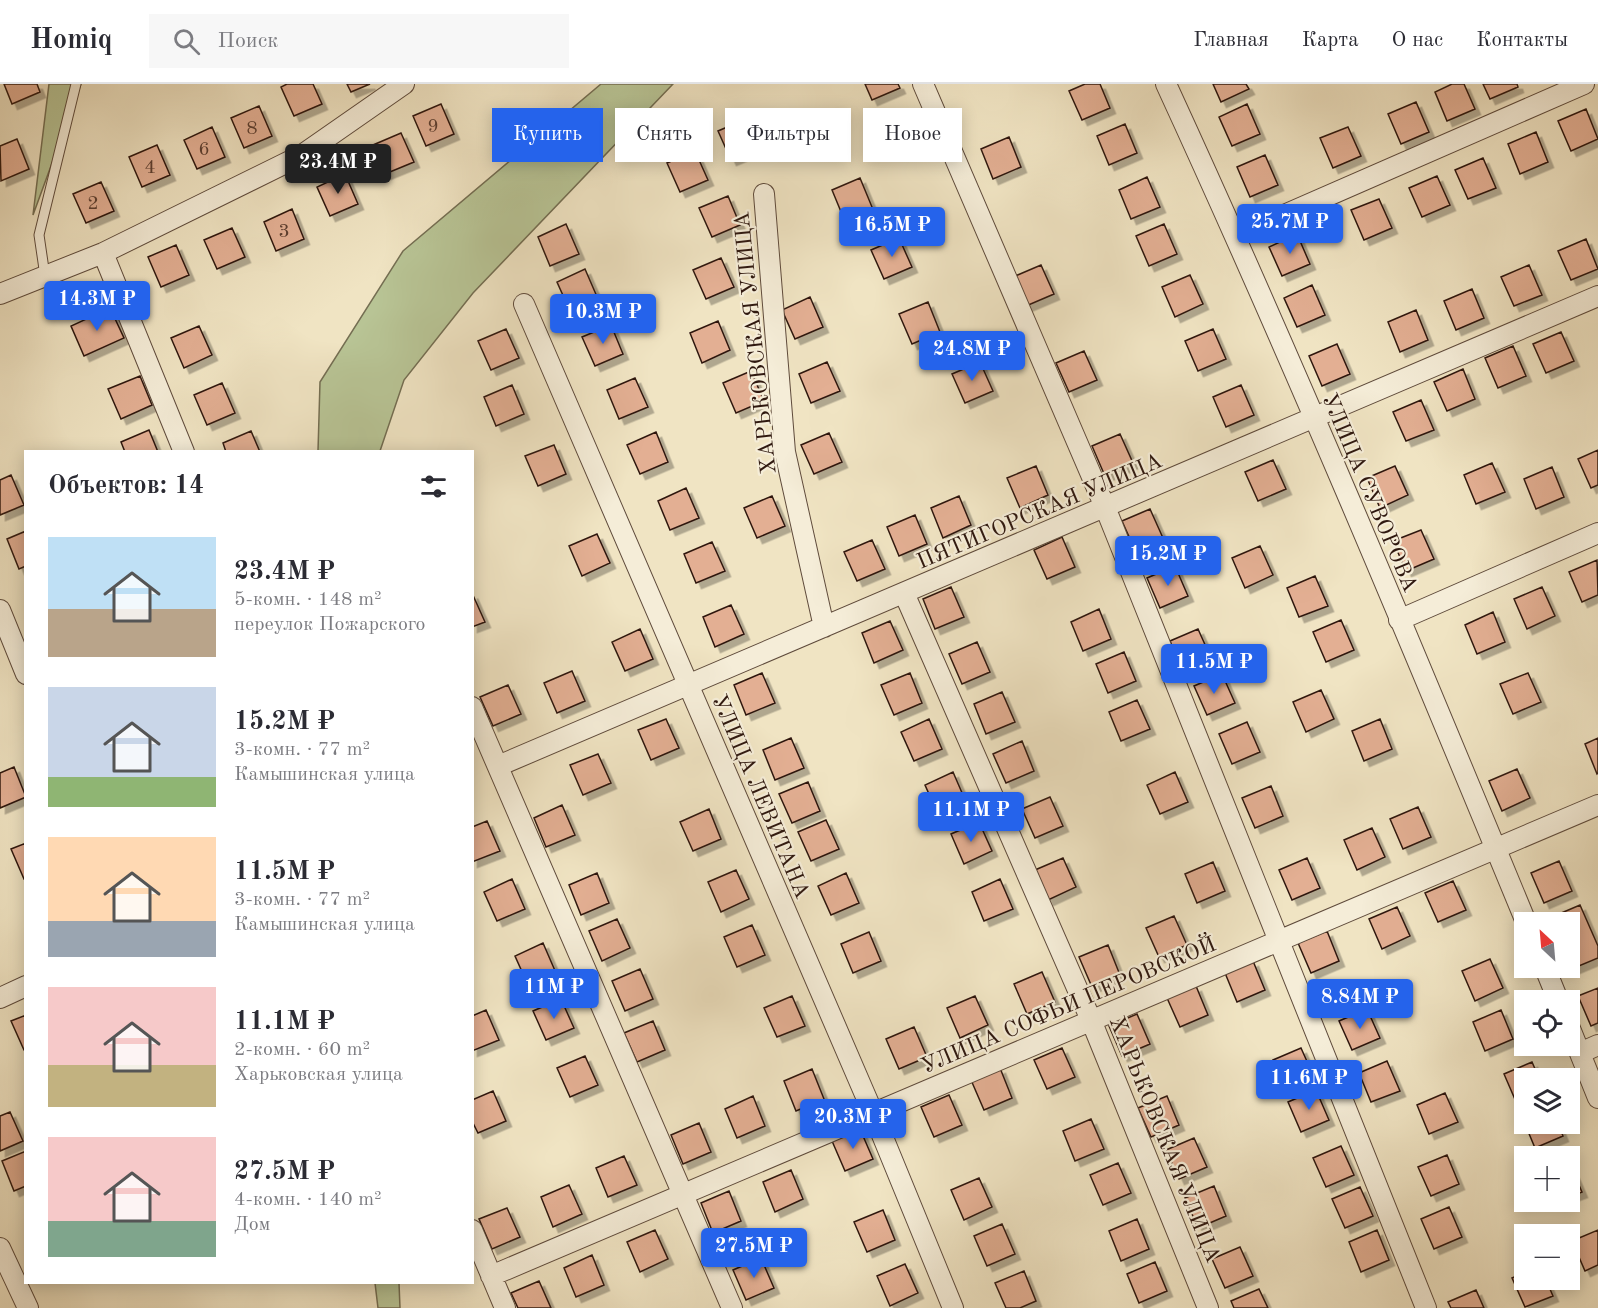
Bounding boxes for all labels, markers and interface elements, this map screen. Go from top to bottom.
search box [149,14,569,68]
icon: search [170,25,203,58]
text: Homiq [30,27,113,55]
text: Поиск [218,30,278,52]
text: Главная [1193,30,1269,51]
text: Карта [1302,30,1359,51]
text: О нас [1392,30,1443,51]
text: Контакты [1476,30,1568,51]
chip: Купить [492,108,603,162]
chip: Снять [615,108,713,162]
chip: Фильтры [725,108,851,162]
chip: Новое [863,108,962,162]
house number: 9 [427,117,439,137]
house number: 8 [246,119,258,139]
house number: 6 [198,140,210,160]
pin: 23.4M ₽ [283,144,393,195]
text: 23.4M ₽ [299,153,377,173]
house number: 4 [144,158,156,178]
house number: 2 [87,194,99,214]
pin: 25.7M ₽ [1235,204,1345,255]
pin: 16.5M ₽ [837,207,947,258]
street label: ХАРЬКОВСКАЯ УЛИЦА [731,210,781,475]
text: 25.7M ₽ [1251,213,1329,233]
text: 16.5M ₽ [853,216,931,236]
house number: 3 [278,222,290,242]
pin: 14.3M ₽ [42,281,152,332]
text: 14.3M ₽ [58,290,136,310]
pin: 10.3M ₽ [548,294,658,345]
text: 10.3M ₽ [564,303,642,323]
pin: 24.8M ₽ [917,331,1027,382]
text: 24.8M ₽ [933,340,1011,360]
street label: УЛИЦА СУВОРОВА [1317,390,1421,595]
street label: ПЯТИГОРСКАЯ УЛИЦА [914,450,1166,574]
icon: filters [417,470,450,503]
text: Объектов: 14 [48,473,204,499]
pin: 15.2M ₽ [1113,536,1223,587]
text: 15.2M ₽ [1129,545,1207,565]
text: 23.4M ₽ [234,559,335,585]
icon: home [96,561,168,633]
text: 5-комн. · 148 m² [234,590,382,610]
text: переулок Пожарского [234,615,425,635]
pin: 11.5M ₽ [1159,644,1269,695]
text: 11.5M ₽ [1175,653,1253,673]
street label: УЛИЦА ЛЕВИТАНА [707,692,813,902]
text: 15.2M ₽ [234,709,335,735]
icon: home [96,711,168,783]
text: 3-комн. · 77 m² [234,740,370,760]
text: Камышинская улица [234,765,415,785]
pin: 11.1M ₽ [916,792,1026,843]
text: 11.1M ₽ [932,801,1010,821]
text: 11.5M ₽ [234,859,335,885]
icon: home [96,861,168,933]
text: 3-комн. · 77 m² [234,890,370,910]
north arrow [1514,912,1580,978]
map controls [1514,912,1580,1290]
text: Камышинская улица [234,915,415,935]
street label: УЛИЦА СОФЬИ ПЕРОВСКОЙ [917,930,1220,1078]
pin: 11M ₽ [512,969,596,1020]
text: 11M ₽ [524,978,584,998]
pin: 8.84M ₽ [1305,979,1415,1030]
text: 8.84M ₽ [1321,988,1399,1008]
button: locate [1514,990,1580,1056]
text: 11.1M ₽ [234,1009,335,1035]
icon: home [96,1011,168,1083]
street label: ХАРЬКОВСКАЯ УЛИЦА [1105,1013,1224,1266]
text: 2-комн. · 60 m² [234,1040,370,1060]
pin: 11.6M ₽ [1254,1060,1364,1111]
text: Харьковская улица [234,1065,403,1085]
button: layers [1514,1068,1580,1134]
text: 11.6M ₽ [1270,1069,1348,1089]
pin: 20.3M ₽ [798,1099,908,1150]
text: 20.3M ₽ [814,1108,892,1128]
button: + [1514,1146,1580,1212]
text: 27.5M ₽ [234,1159,335,1185]
icon: home [96,1161,168,1233]
text: 4-комн. · 140 m² [234,1190,382,1210]
text: Дом [234,1215,270,1235]
button: − [1514,1224,1580,1290]
pin: 27.5M ₽ [699,1228,809,1279]
text: 27.5M ₽ [715,1237,793,1257]

